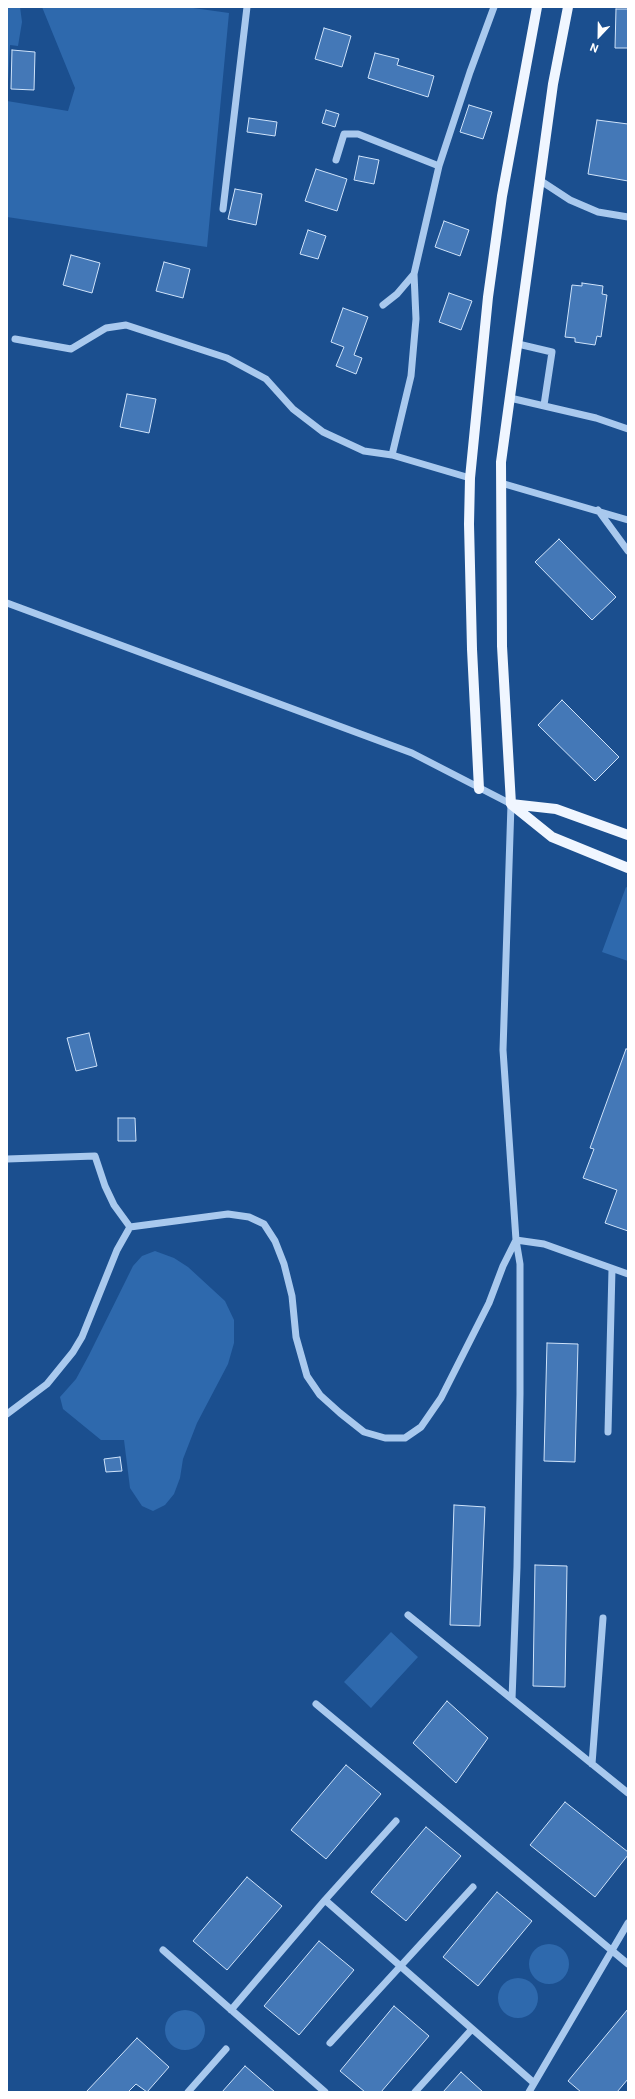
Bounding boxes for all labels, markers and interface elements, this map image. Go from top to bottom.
north arrow [579,16,619,56]
text: N [588,40,600,55]

